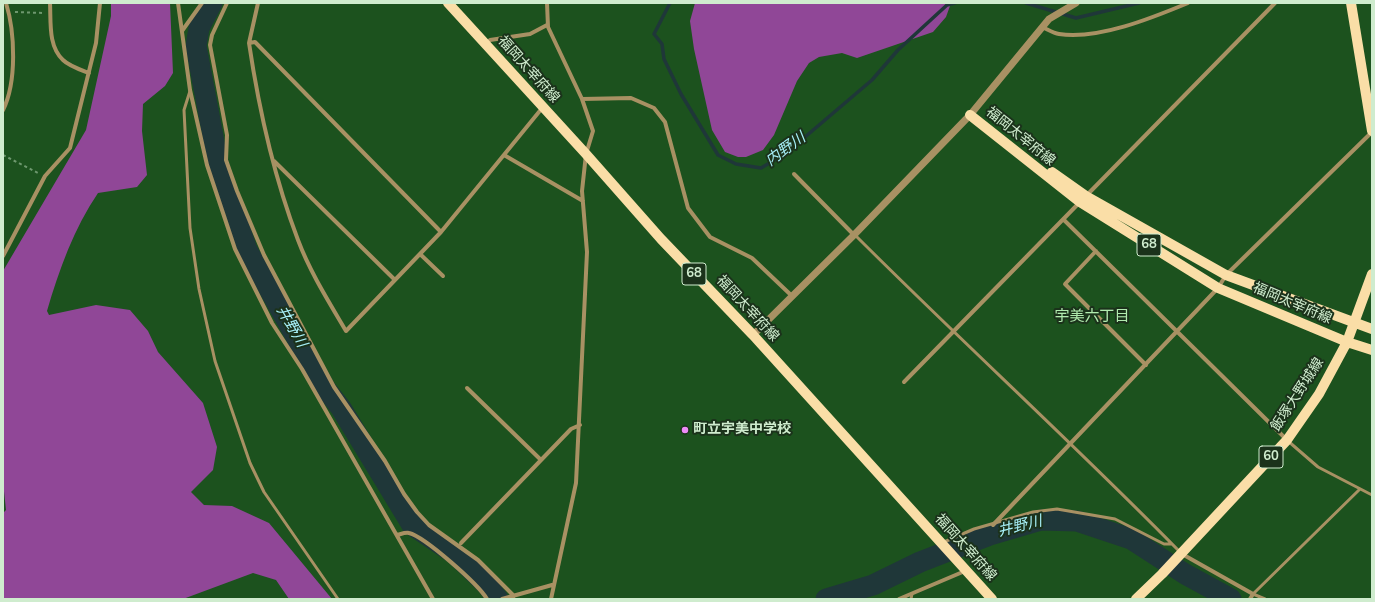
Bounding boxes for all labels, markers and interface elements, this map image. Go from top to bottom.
street label: 福岡太宰府線 [494,33,562,107]
street label: 福岡太宰府線 [982,104,1058,170]
water label: 内野川 [763,129,809,171]
road number: 68 [1137,234,1161,256]
road number: 68 [682,263,706,285]
street label: 福岡太宰府線 [712,273,782,345]
street label: 福岡太宰府線 [1250,280,1334,328]
water label: 井野川 [272,303,310,351]
district label: 宇美六丁目 [1055,308,1129,326]
street label: 飯塚大野城線 [1268,355,1328,435]
place label: 町立宇美中学校 [693,422,791,438]
marker: 町立宇美中学校 [680,425,690,435]
road number: 60 [1259,446,1283,468]
street label: 福岡太宰府線 [931,511,999,585]
water label: 井野川 [996,513,1044,541]

